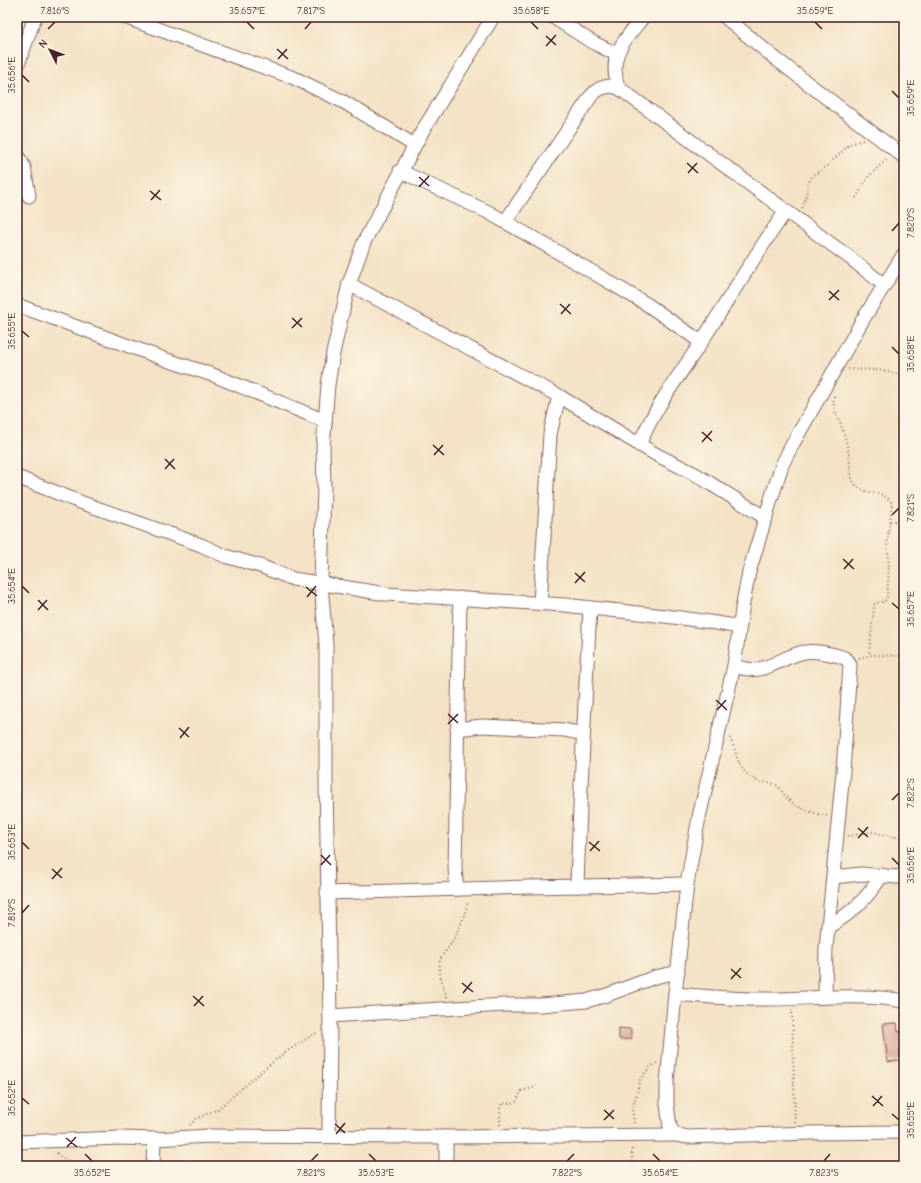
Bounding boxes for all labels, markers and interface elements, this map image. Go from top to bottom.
text: 7.816°S [41,5,70,17]
text: 35.657°E [229,5,265,17]
text: 7.817°S [297,5,326,17]
text: 35.658°E [513,5,549,17]
text: 35.659°E [797,5,833,17]
north arrow [30,30,70,70]
text: N [36,37,50,51]
text: 35.656°E [6,57,18,93]
text: 35.659°E [905,80,917,116]
text: 7.820°S [905,207,917,238]
text: 35.655°E [6,313,18,349]
text: 35.658°E [905,336,917,372]
text: 7.821°S [905,493,917,522]
text: 35.654°E [6,568,18,604]
text: 35.657°E [905,591,917,627]
text: 7.822°S [905,778,917,808]
text: 35.653°E [6,824,18,860]
text: 35.656°E [905,847,917,883]
text: 7.819°S [6,898,18,927]
text: 35.652°E [6,1080,18,1116]
text: 35.655°E [905,1102,917,1138]
text: 35.652°E [74,1167,110,1179]
text: 7.821°S [297,1167,326,1179]
text: 35.653°E [358,1167,394,1179]
text: 7.822°S [552,1167,582,1179]
text: 35.654°E [642,1167,678,1179]
text: 7.823°S [809,1167,839,1179]

